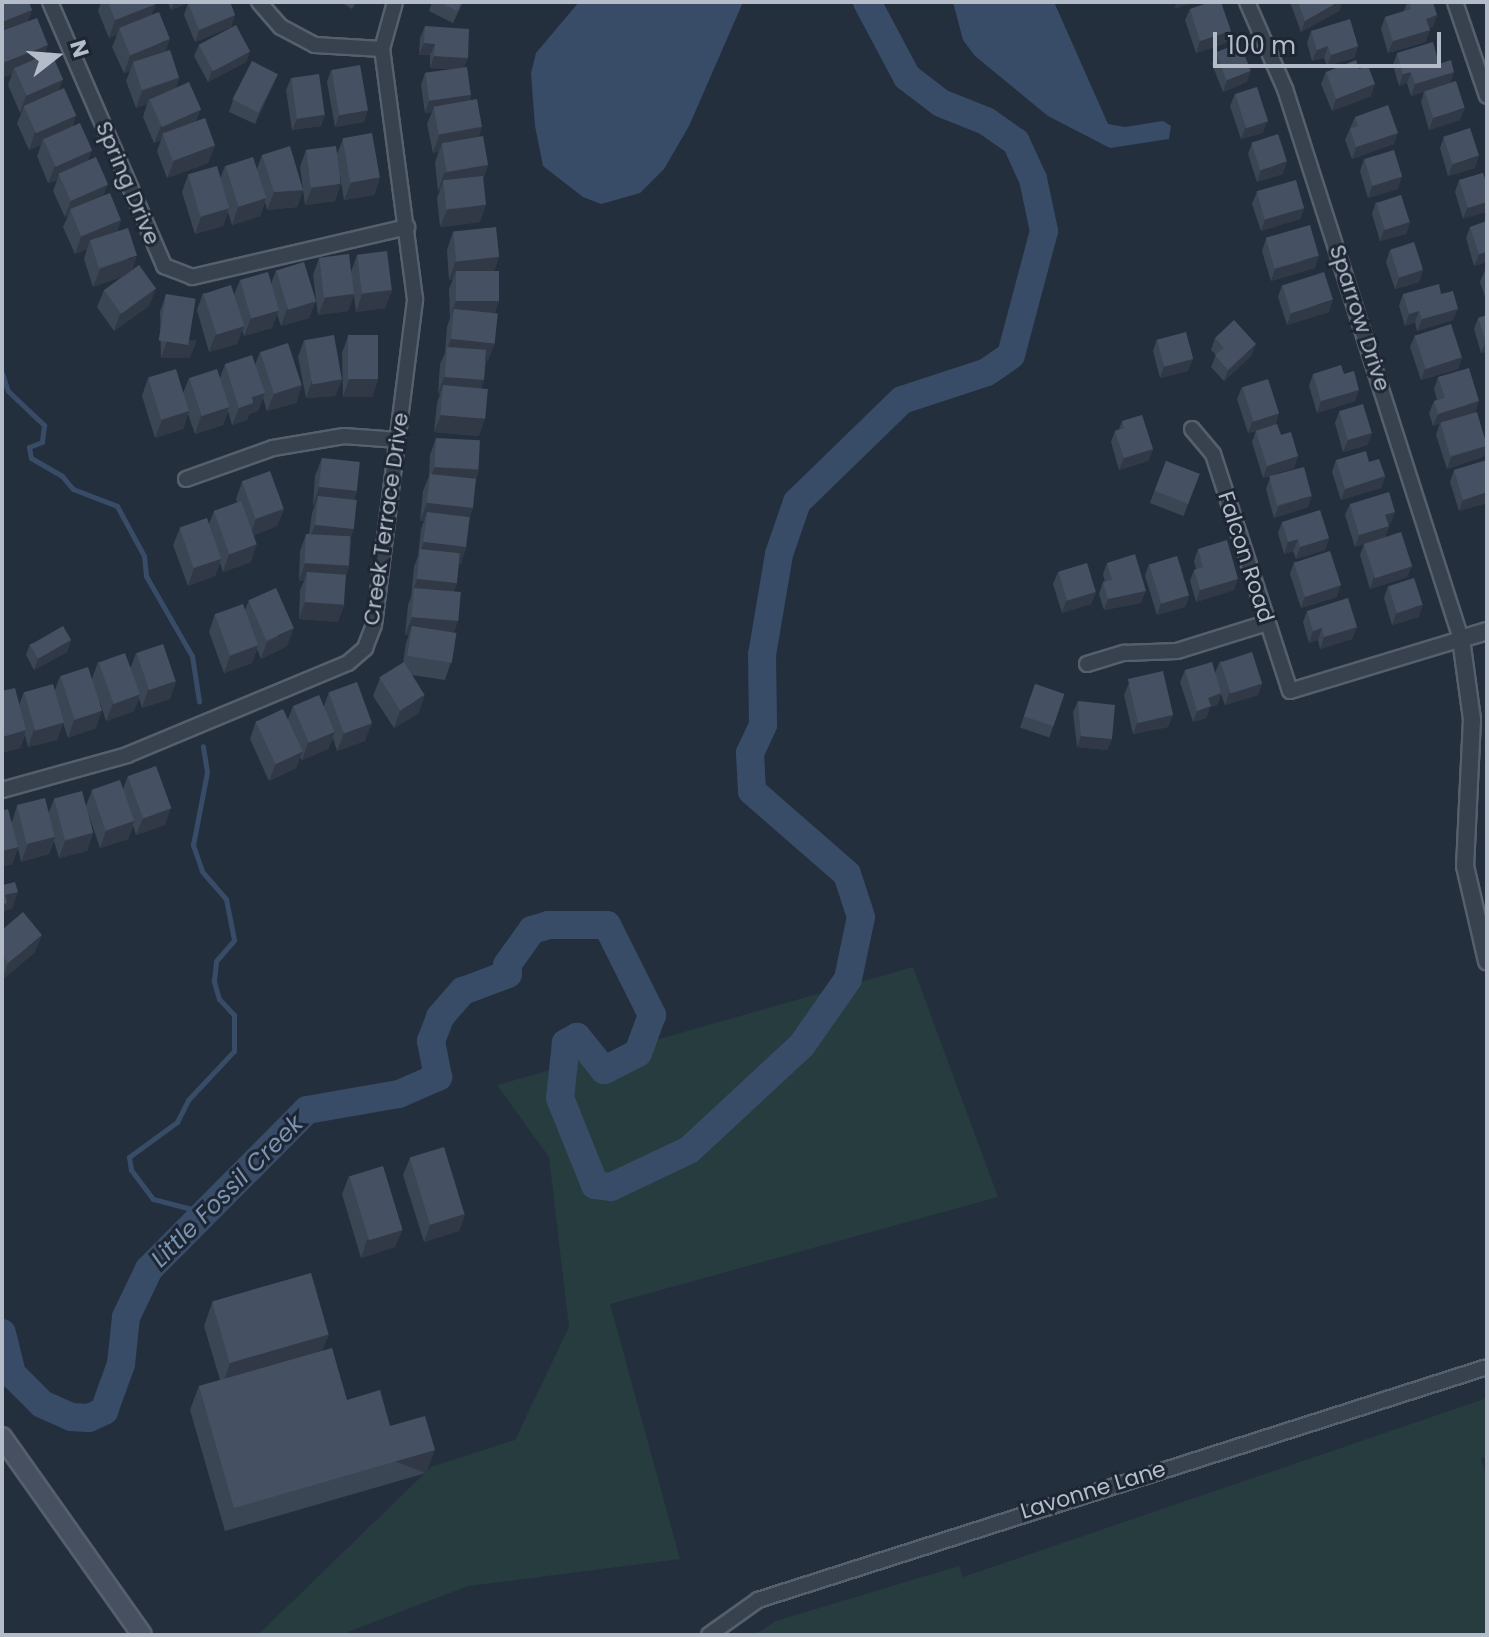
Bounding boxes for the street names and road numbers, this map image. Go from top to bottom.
street label: Spring Drive [90,117,166,249]
street label: Sparrow Drive [1324,242,1396,394]
street label: Creek Terrace Drive [358,411,414,627]
street label: Falcon Road [1212,488,1280,626]
street label: Lavonne Lane [1017,1455,1169,1525]

